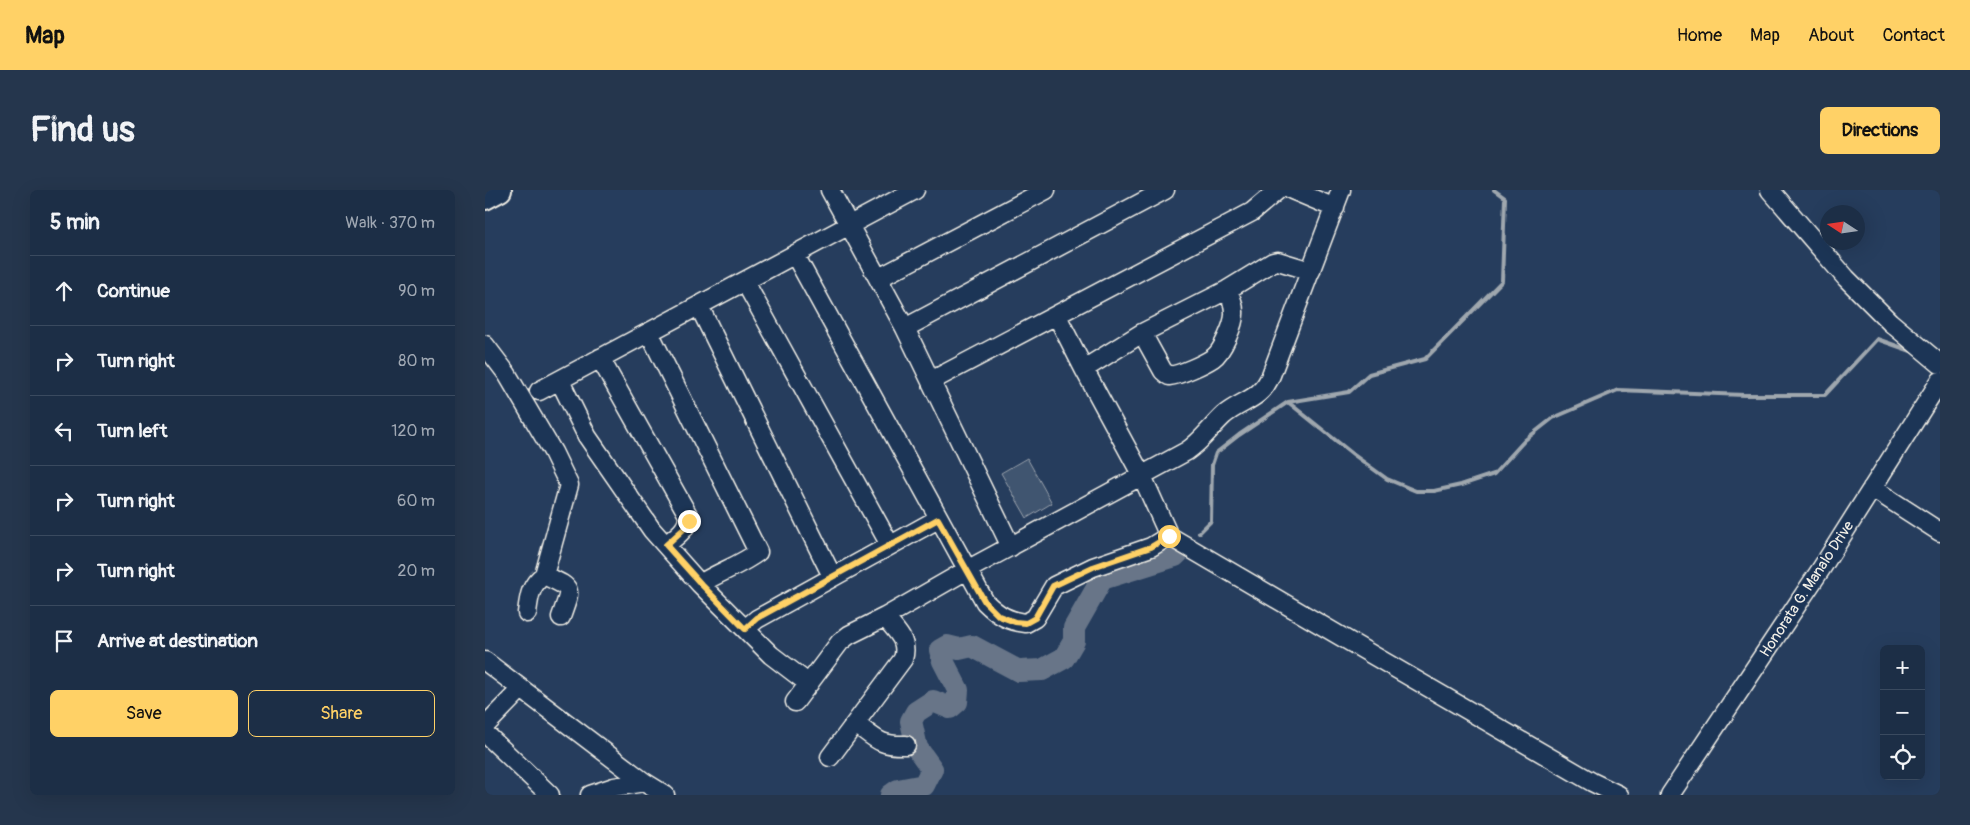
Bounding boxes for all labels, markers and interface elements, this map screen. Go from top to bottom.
text: Map [25,21,65,50]
text: Home [1677,24,1722,47]
text: Map [1750,24,1780,47]
text: About [1808,24,1854,47]
text: Contact [1882,24,1945,47]
button: Directions [1820,107,1940,154]
text: Find us [30,108,135,152]
north arrow [1820,205,1865,250]
text: 5 min [50,209,100,236]
text: Walk · 370 m [345,213,435,233]
icon: ahead [50,277,78,305]
text: Continue [97,279,170,303]
text: 90 m [398,281,435,301]
icon: right [50,347,78,375]
text: Turn right [97,349,175,373]
text: 80 m [398,351,435,371]
icon: left [50,417,78,445]
text: Turn left [97,419,167,443]
text: 120 m [391,421,435,441]
icon: right [50,487,78,515]
text: Turn right [97,489,175,513]
text: 60 m [397,491,435,511]
route end [678,510,701,533]
street label: Honorata G. Manalo Drive [1756,517,1858,661]
route start [1158,525,1181,548]
icon: right [50,557,78,585]
text: Turn right [97,559,175,583]
text: 20 m [397,561,435,581]
icon: arrive [50,627,78,655]
text: Arrive at destination [97,629,258,653]
map controls [1880,645,1925,780]
button: + [1880,645,1925,690]
button: Save [50,690,238,737]
button: Share [248,690,435,737]
button: − [1880,690,1925,735]
button: locate [1880,735,1925,780]

